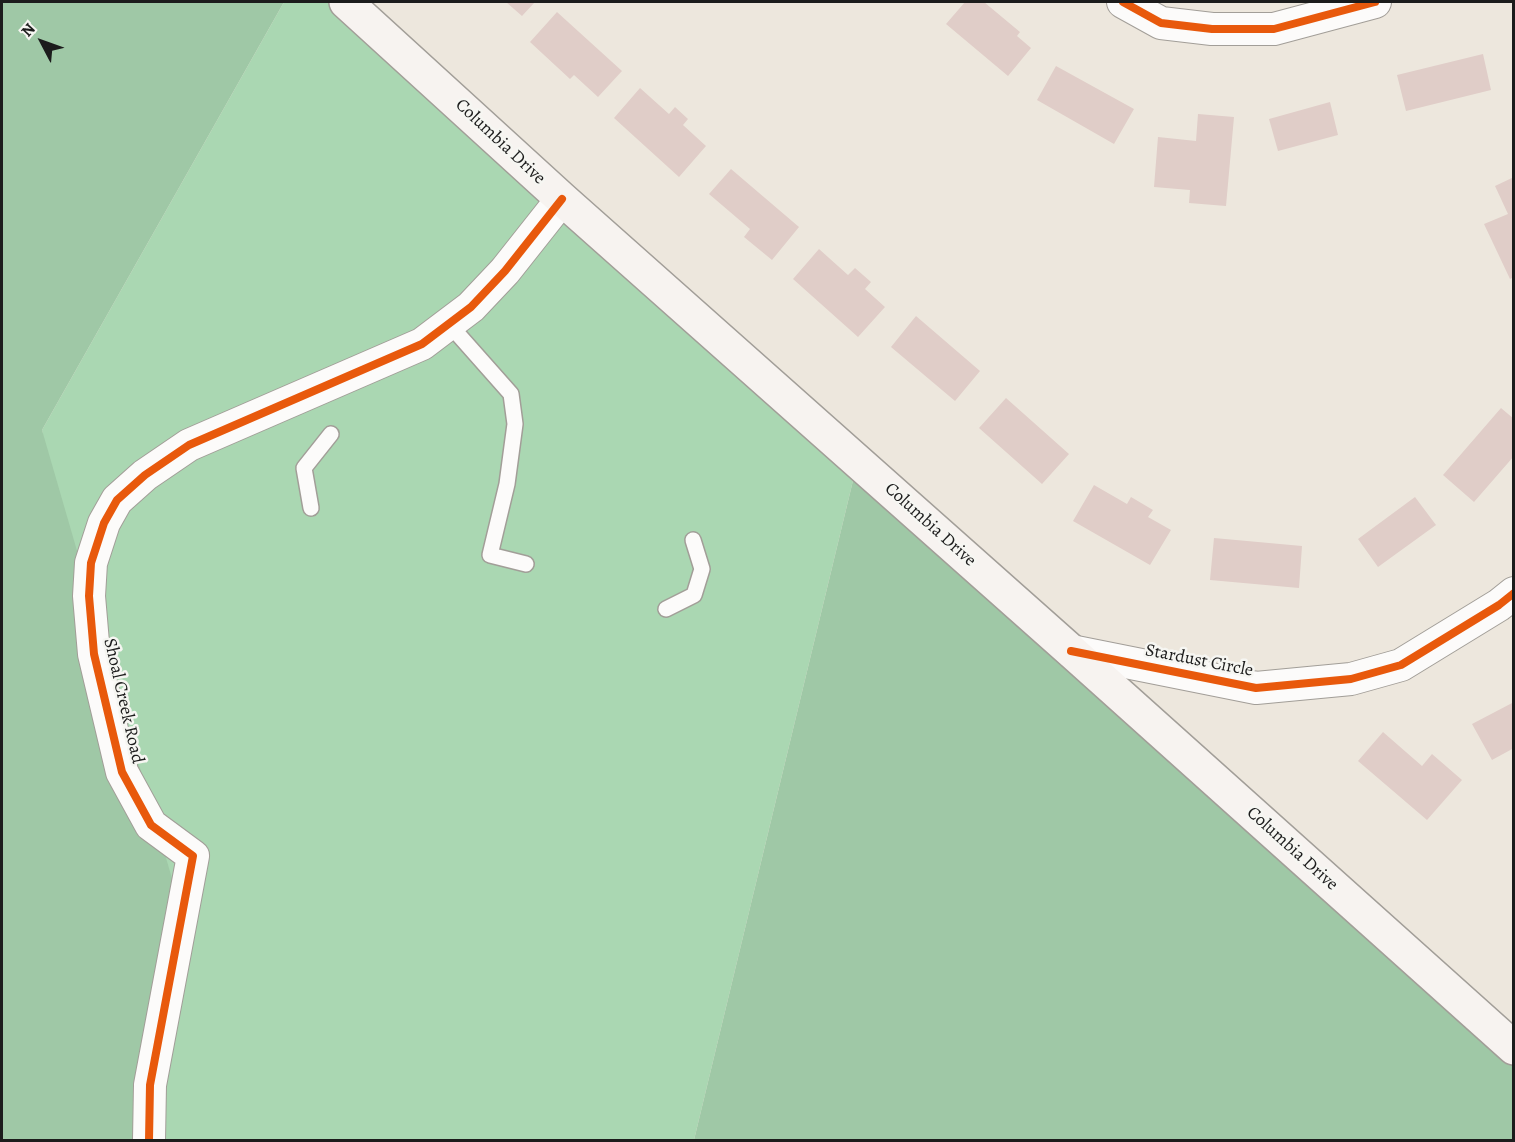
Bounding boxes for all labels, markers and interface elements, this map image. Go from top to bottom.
north arrow [12,12,72,72]
text: N [16,19,41,42]
street label: Columbia Drive [450,95,550,189]
street label: Columbia Drive [880,478,980,572]
street label: Shoal Creek Road [98,636,148,766]
street label: Stardust Circle [1143,640,1255,682]
street label: Columbia Drive [1242,802,1342,896]

